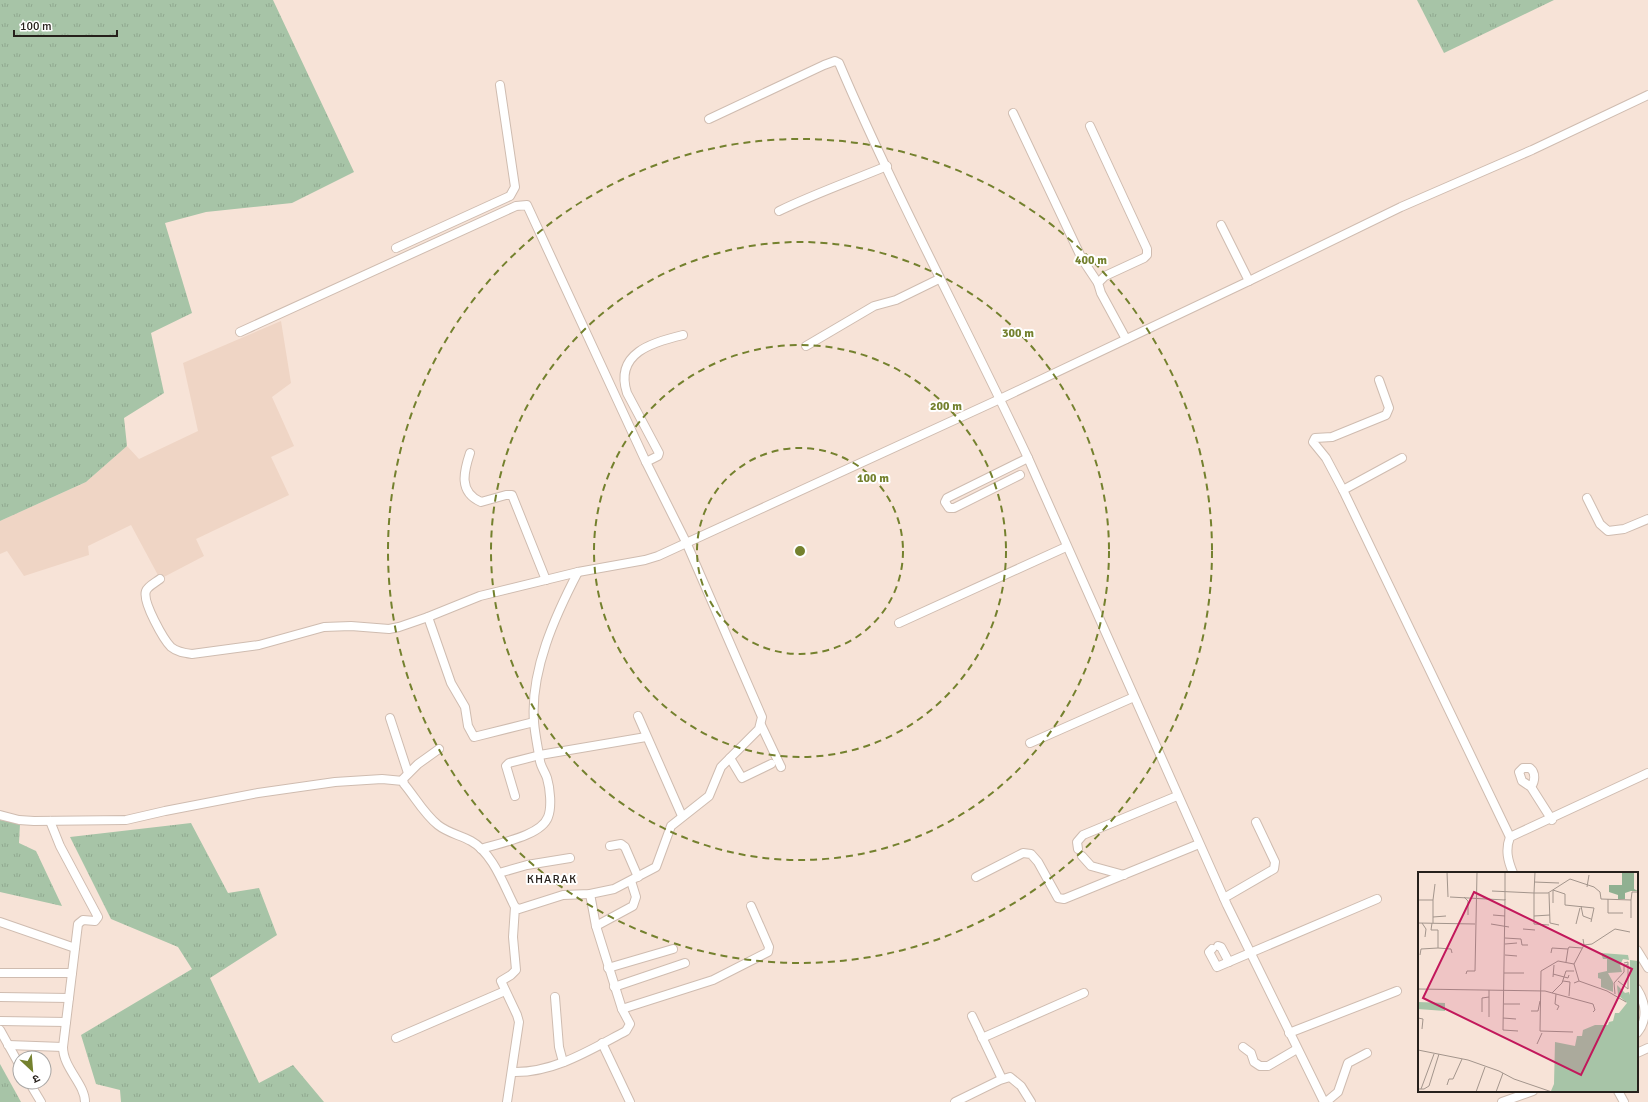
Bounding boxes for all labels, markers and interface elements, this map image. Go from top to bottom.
scale bar [14,12,117,38]
text: 100 m [20,19,52,34]
text: 400 m [1075,253,1107,268]
text: 300 m [1002,326,1034,341]
text: 200 m [930,399,962,414]
text: 100 m [857,471,889,486]
centre of rings [793,544,807,558]
district label: KHARAK [527,872,577,887]
inset map [1418,872,1638,1092]
north arrow [12,1050,52,1090]
text: उ [30,1071,42,1086]

